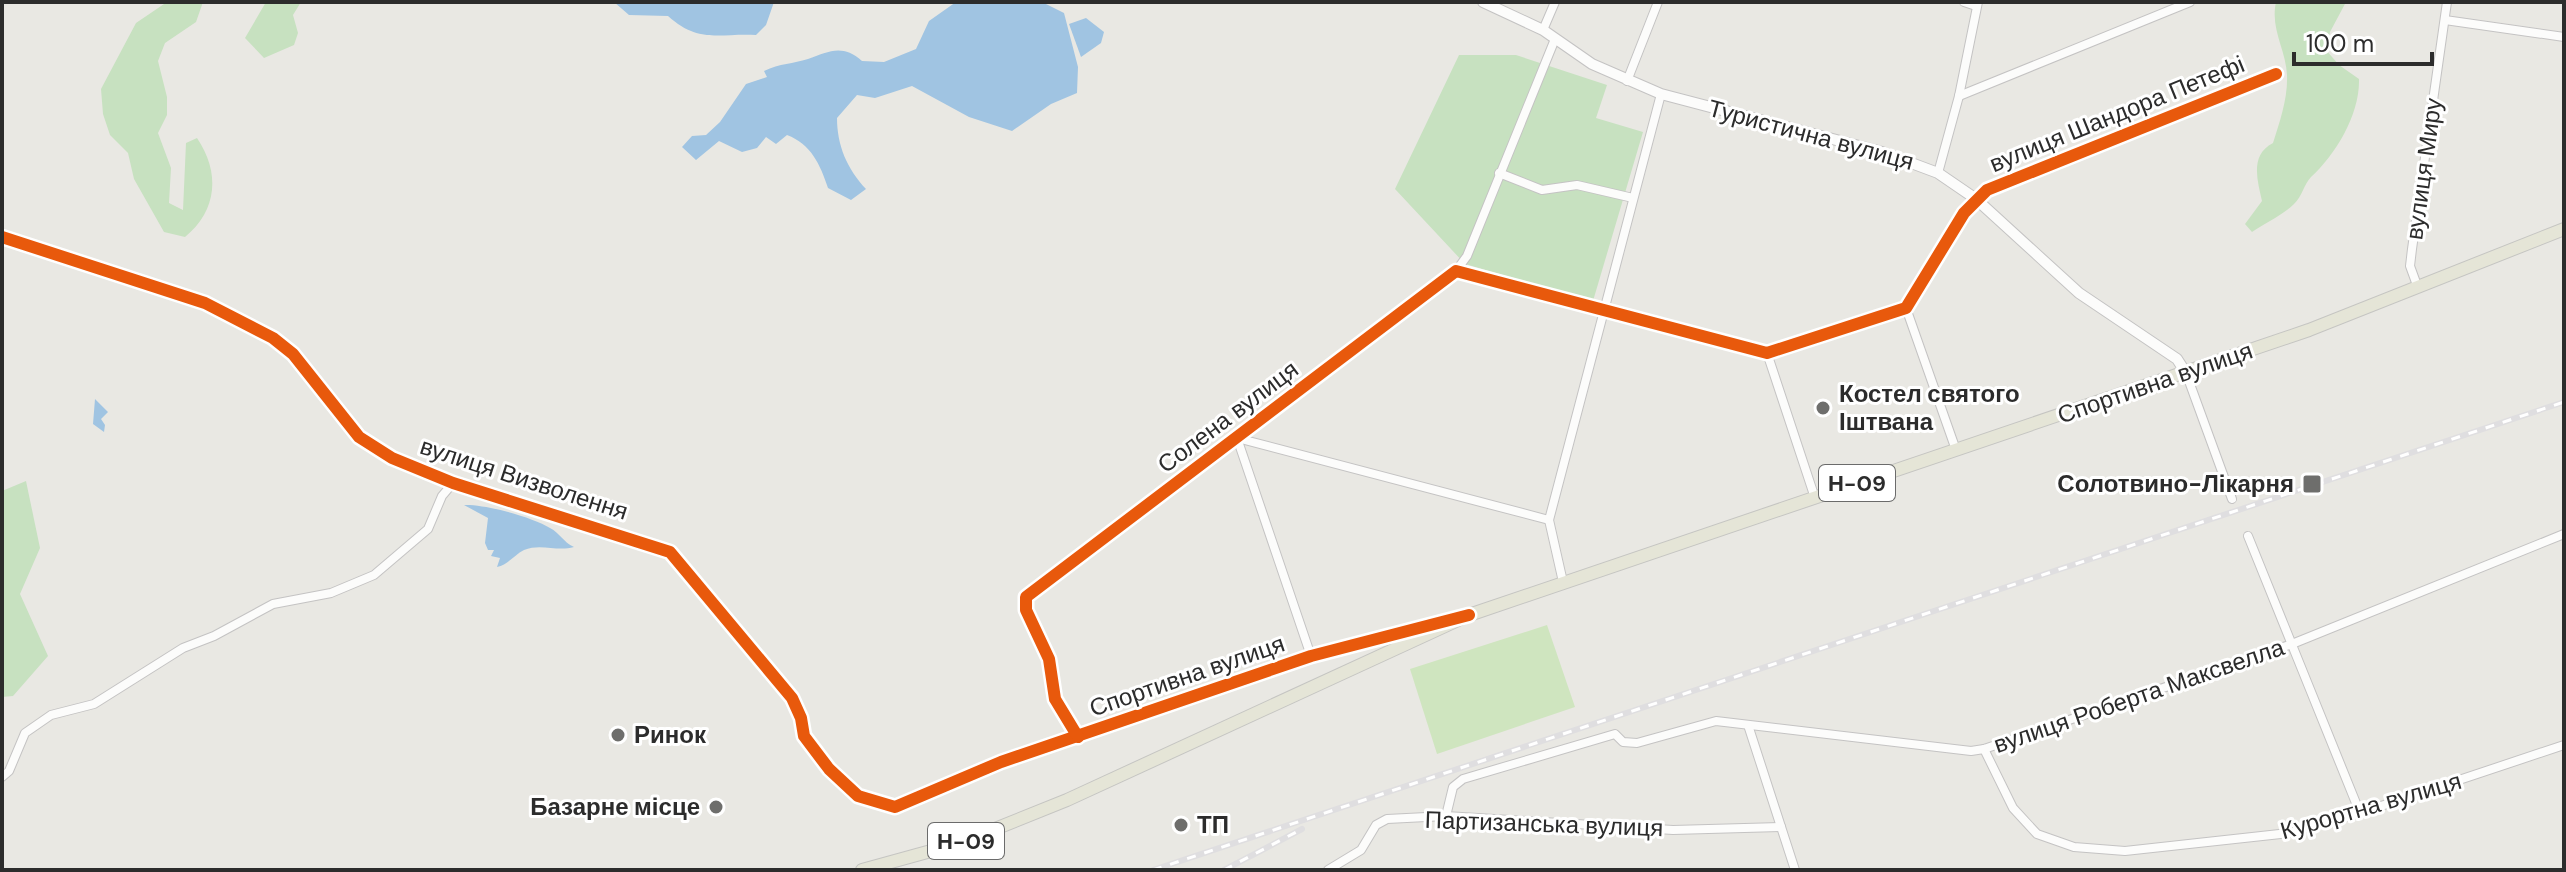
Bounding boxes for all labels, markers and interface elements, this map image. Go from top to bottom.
scale bar [2294,16,2432,66]
text: 100 m [2306,28,2374,59]
street label: вулиця Шандора Петефі [1985,48,2249,179]
street label: Туристична вулиця [1705,92,1917,177]
street label: вулиця Миру [2398,96,2449,242]
street label: Спортивна вулиця [2053,335,2257,430]
street label: Солена вулиця [1151,354,1304,480]
place label: Костел святого Іштвана [1839,378,2020,437]
marker: Костел святого Іштвана [1814,399,1832,417]
street label: вулиця Визволення [416,430,632,527]
road number: Н-09 [1819,465,1895,501]
place label: Солотвино-Лікарня [2057,468,2294,499]
marker: Солотвино-Лікарня [2301,473,2323,495]
street label: Спортивна вулиця [1085,628,1289,723]
street label: вулиця Роберта Максвелла [1989,631,2289,760]
place label: Ринок [634,719,707,750]
marker: Ринок [609,726,627,744]
street label: Курортна вулиця [2277,765,2465,846]
place label: Базарне місце [530,791,700,822]
marker: Базарне місце [707,798,725,816]
street label: Партизанська вулиця [1424,804,1664,843]
place label: ТП [1197,809,1229,840]
marker: ТП [1172,816,1190,834]
road number: Н-09 [928,823,1004,859]

